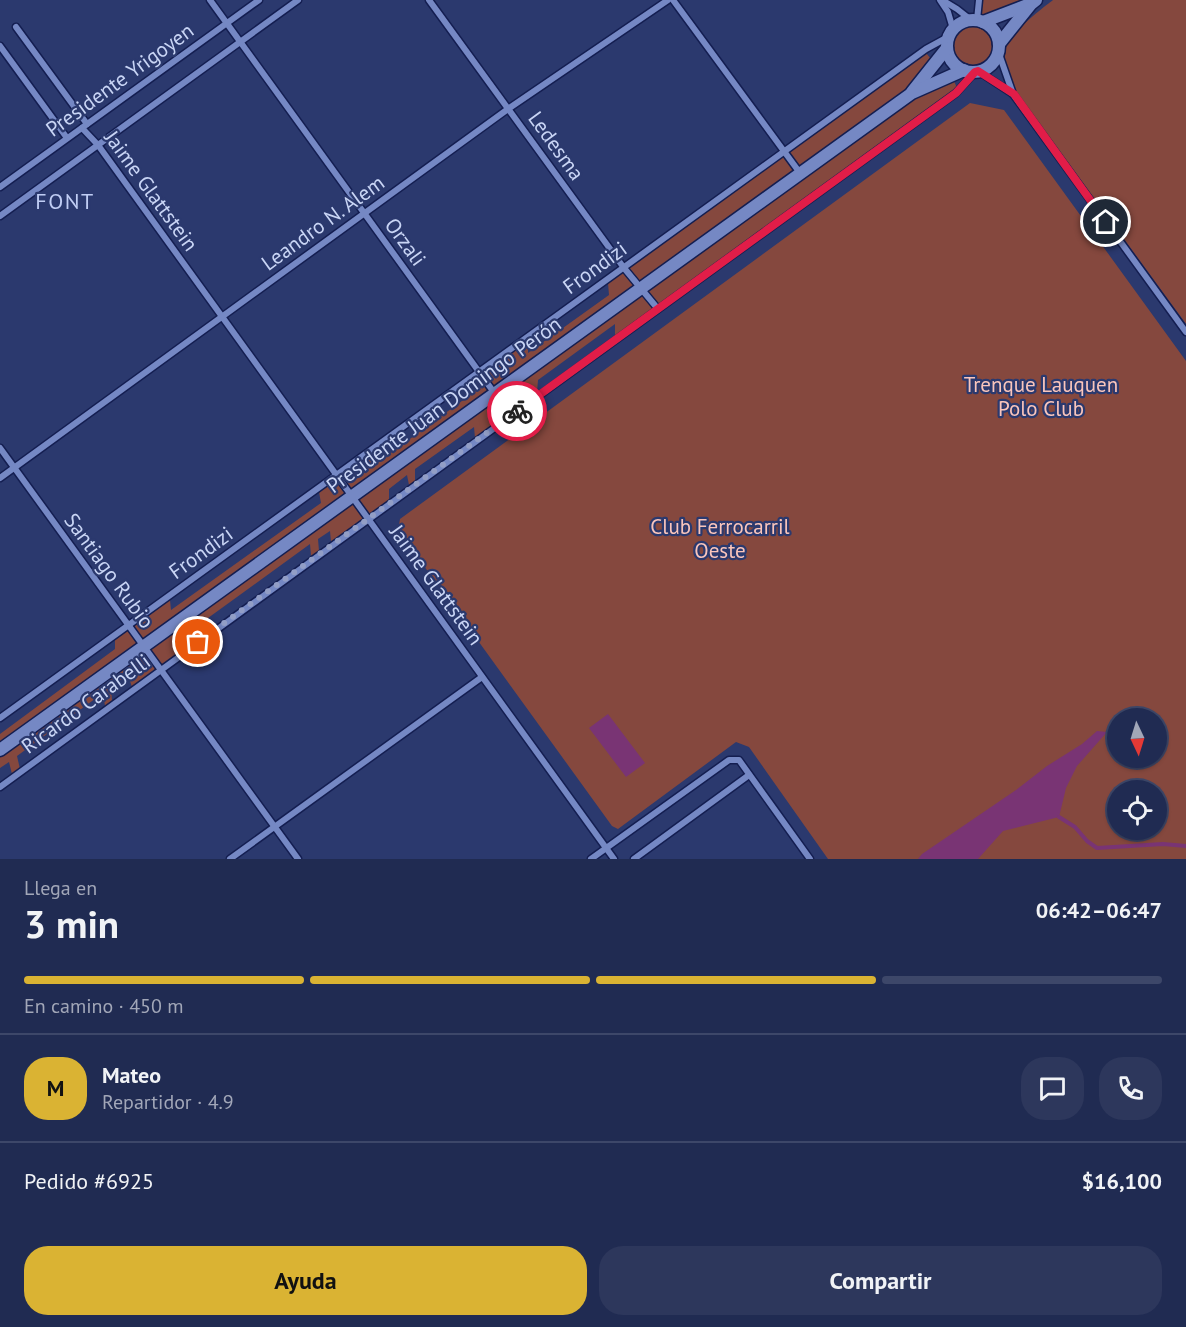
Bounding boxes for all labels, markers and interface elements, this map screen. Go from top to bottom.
street label: Presidente Yrigoyen [40,17,199,142]
street label: Ledesma [522,106,590,185]
street label: Jaime Glattstein [98,124,204,256]
street label: Leandro N. Alem [256,169,390,276]
district label: FONT [35,187,95,215]
pin [1080,196,1131,247]
icon: home [1089,205,1122,238]
street label: Orzali [379,212,432,271]
street label: Frondizi [557,235,632,300]
street label: Presidente Juan Domingo Perón [321,310,566,499]
park label: Trenque Lauquen Polo Club [964,371,1118,422]
courier [487,381,547,441]
icon: bike [501,395,534,428]
street label: Santiago Rubio [58,508,160,634]
park label: Club Ferrocarril Oeste [650,513,790,564]
street label: Jaime Glattstein [383,518,489,650]
street label: Frondizi [163,520,238,585]
pin [172,616,223,667]
icon: bag [181,625,214,658]
street label: Ricardo Carabelli [16,648,155,759]
north arrow [1107,708,1167,768]
map controls [1107,708,1167,840]
button: locate [1107,780,1167,840]
text: Llega en [24,875,97,901]
text: 06:42–06:47 [1036,896,1162,924]
text: 3 min [24,898,119,949]
text: En camino · 450 m [24,993,184,1019]
button: chat [1021,1057,1084,1120]
button: phone [1099,1057,1162,1120]
text: Mateo [102,1061,161,1089]
text: M [47,1074,64,1102]
text: Repartidor · 4.9 [102,1089,234,1115]
text: Pedido #6925 [24,1167,154,1195]
text: $16,100 [1082,1167,1162,1195]
button: Ayuda [24,1246,587,1315]
button: Compartir [599,1246,1162,1315]

